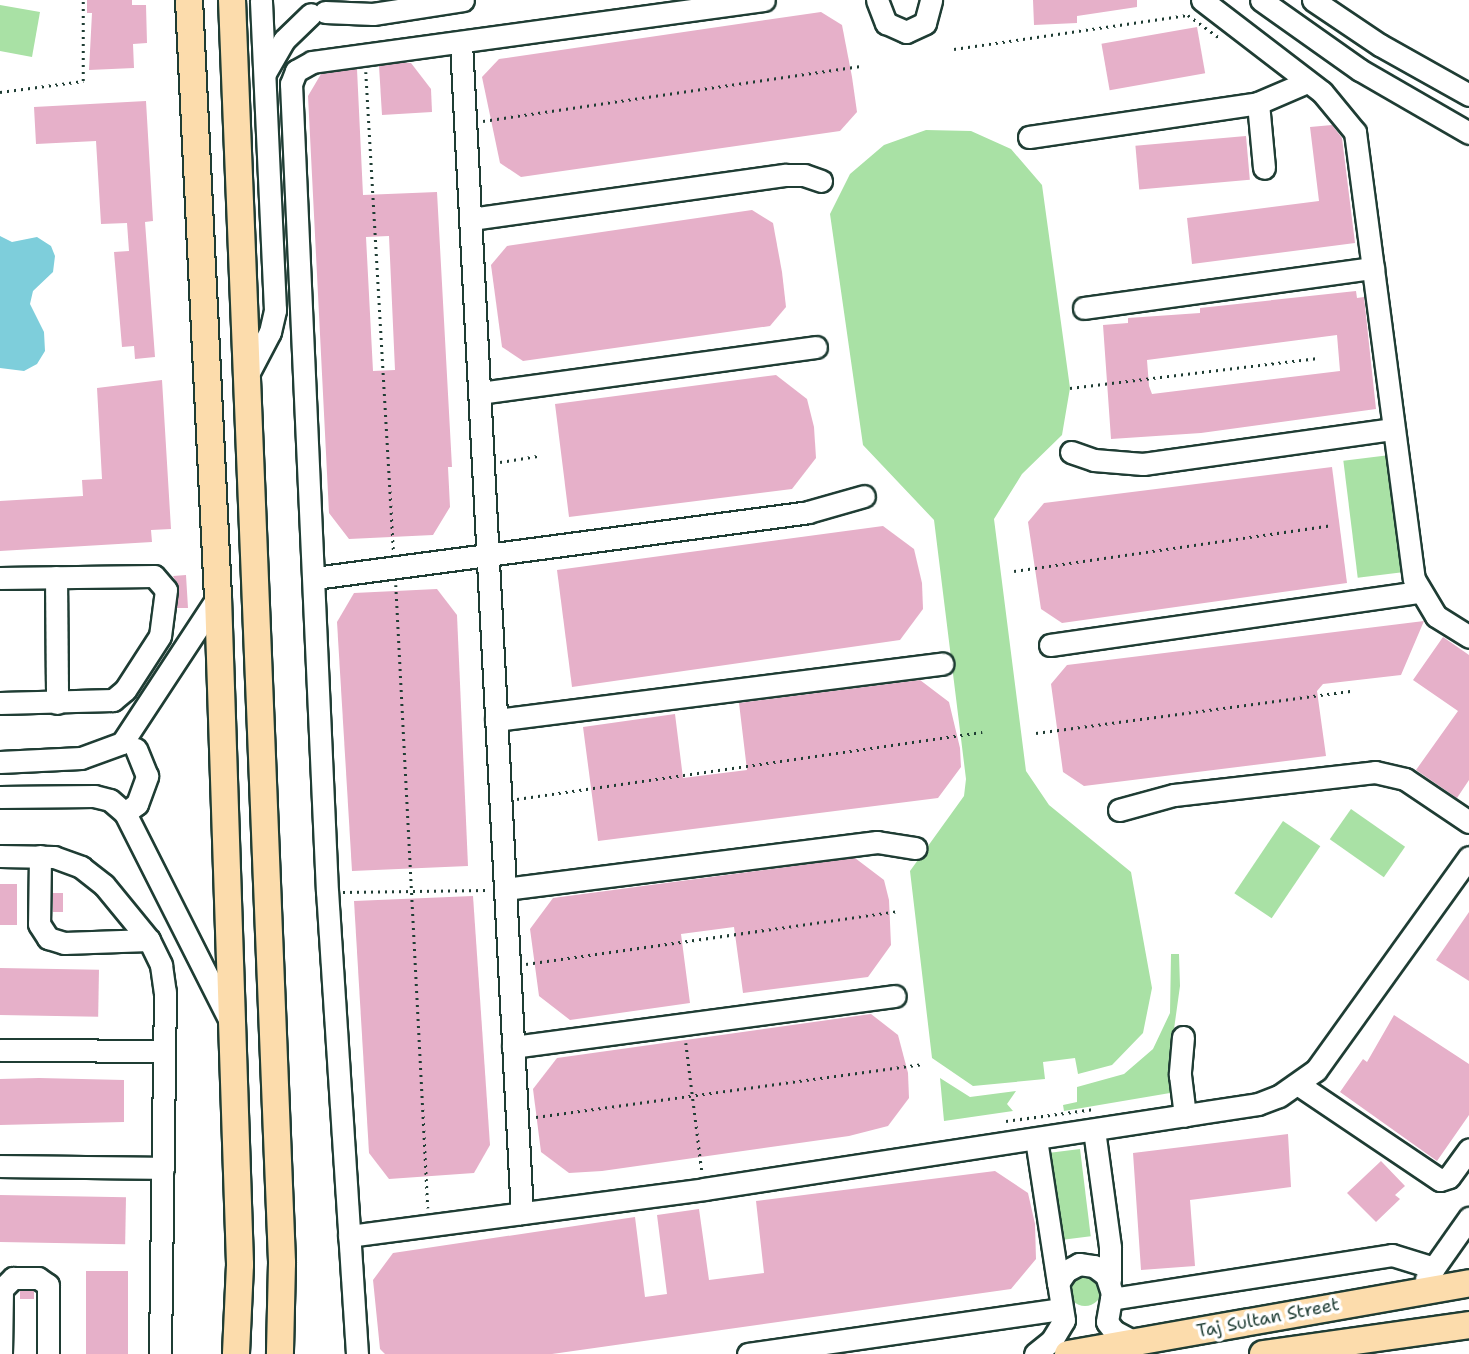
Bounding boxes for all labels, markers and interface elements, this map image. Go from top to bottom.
street label: Taj Sultan Street [1195,1294,1341,1342]

